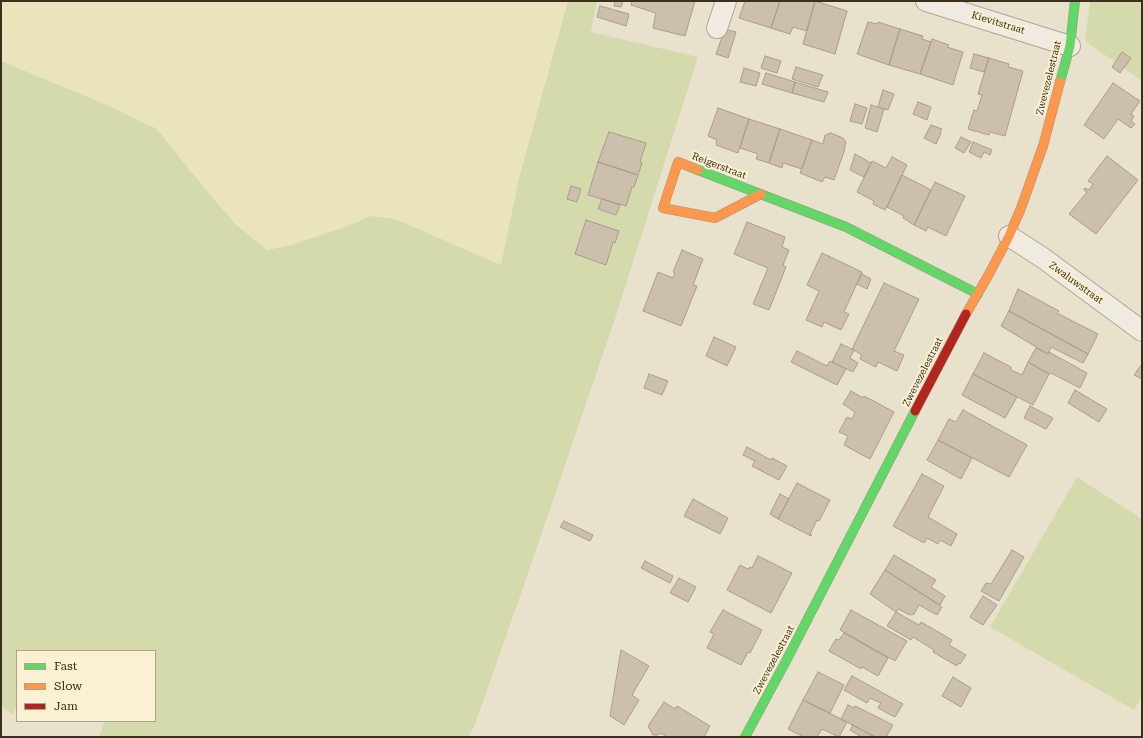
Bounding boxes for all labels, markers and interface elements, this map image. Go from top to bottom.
street label: Kievitstraat [970,9,1026,37]
street label: Zwevezelestraat [1034,40,1064,116]
street label: Reigerstraat [690,150,748,182]
street label: Zwaluwstraat [1047,259,1105,307]
street label: Zwevezelestraat [900,335,946,409]
street label: Zwevezelestraat [751,624,797,696]
legend [16,650,156,722]
text: Fast [54,659,77,673]
text: Slow [54,679,82,693]
text: Jam [54,699,78,713]

